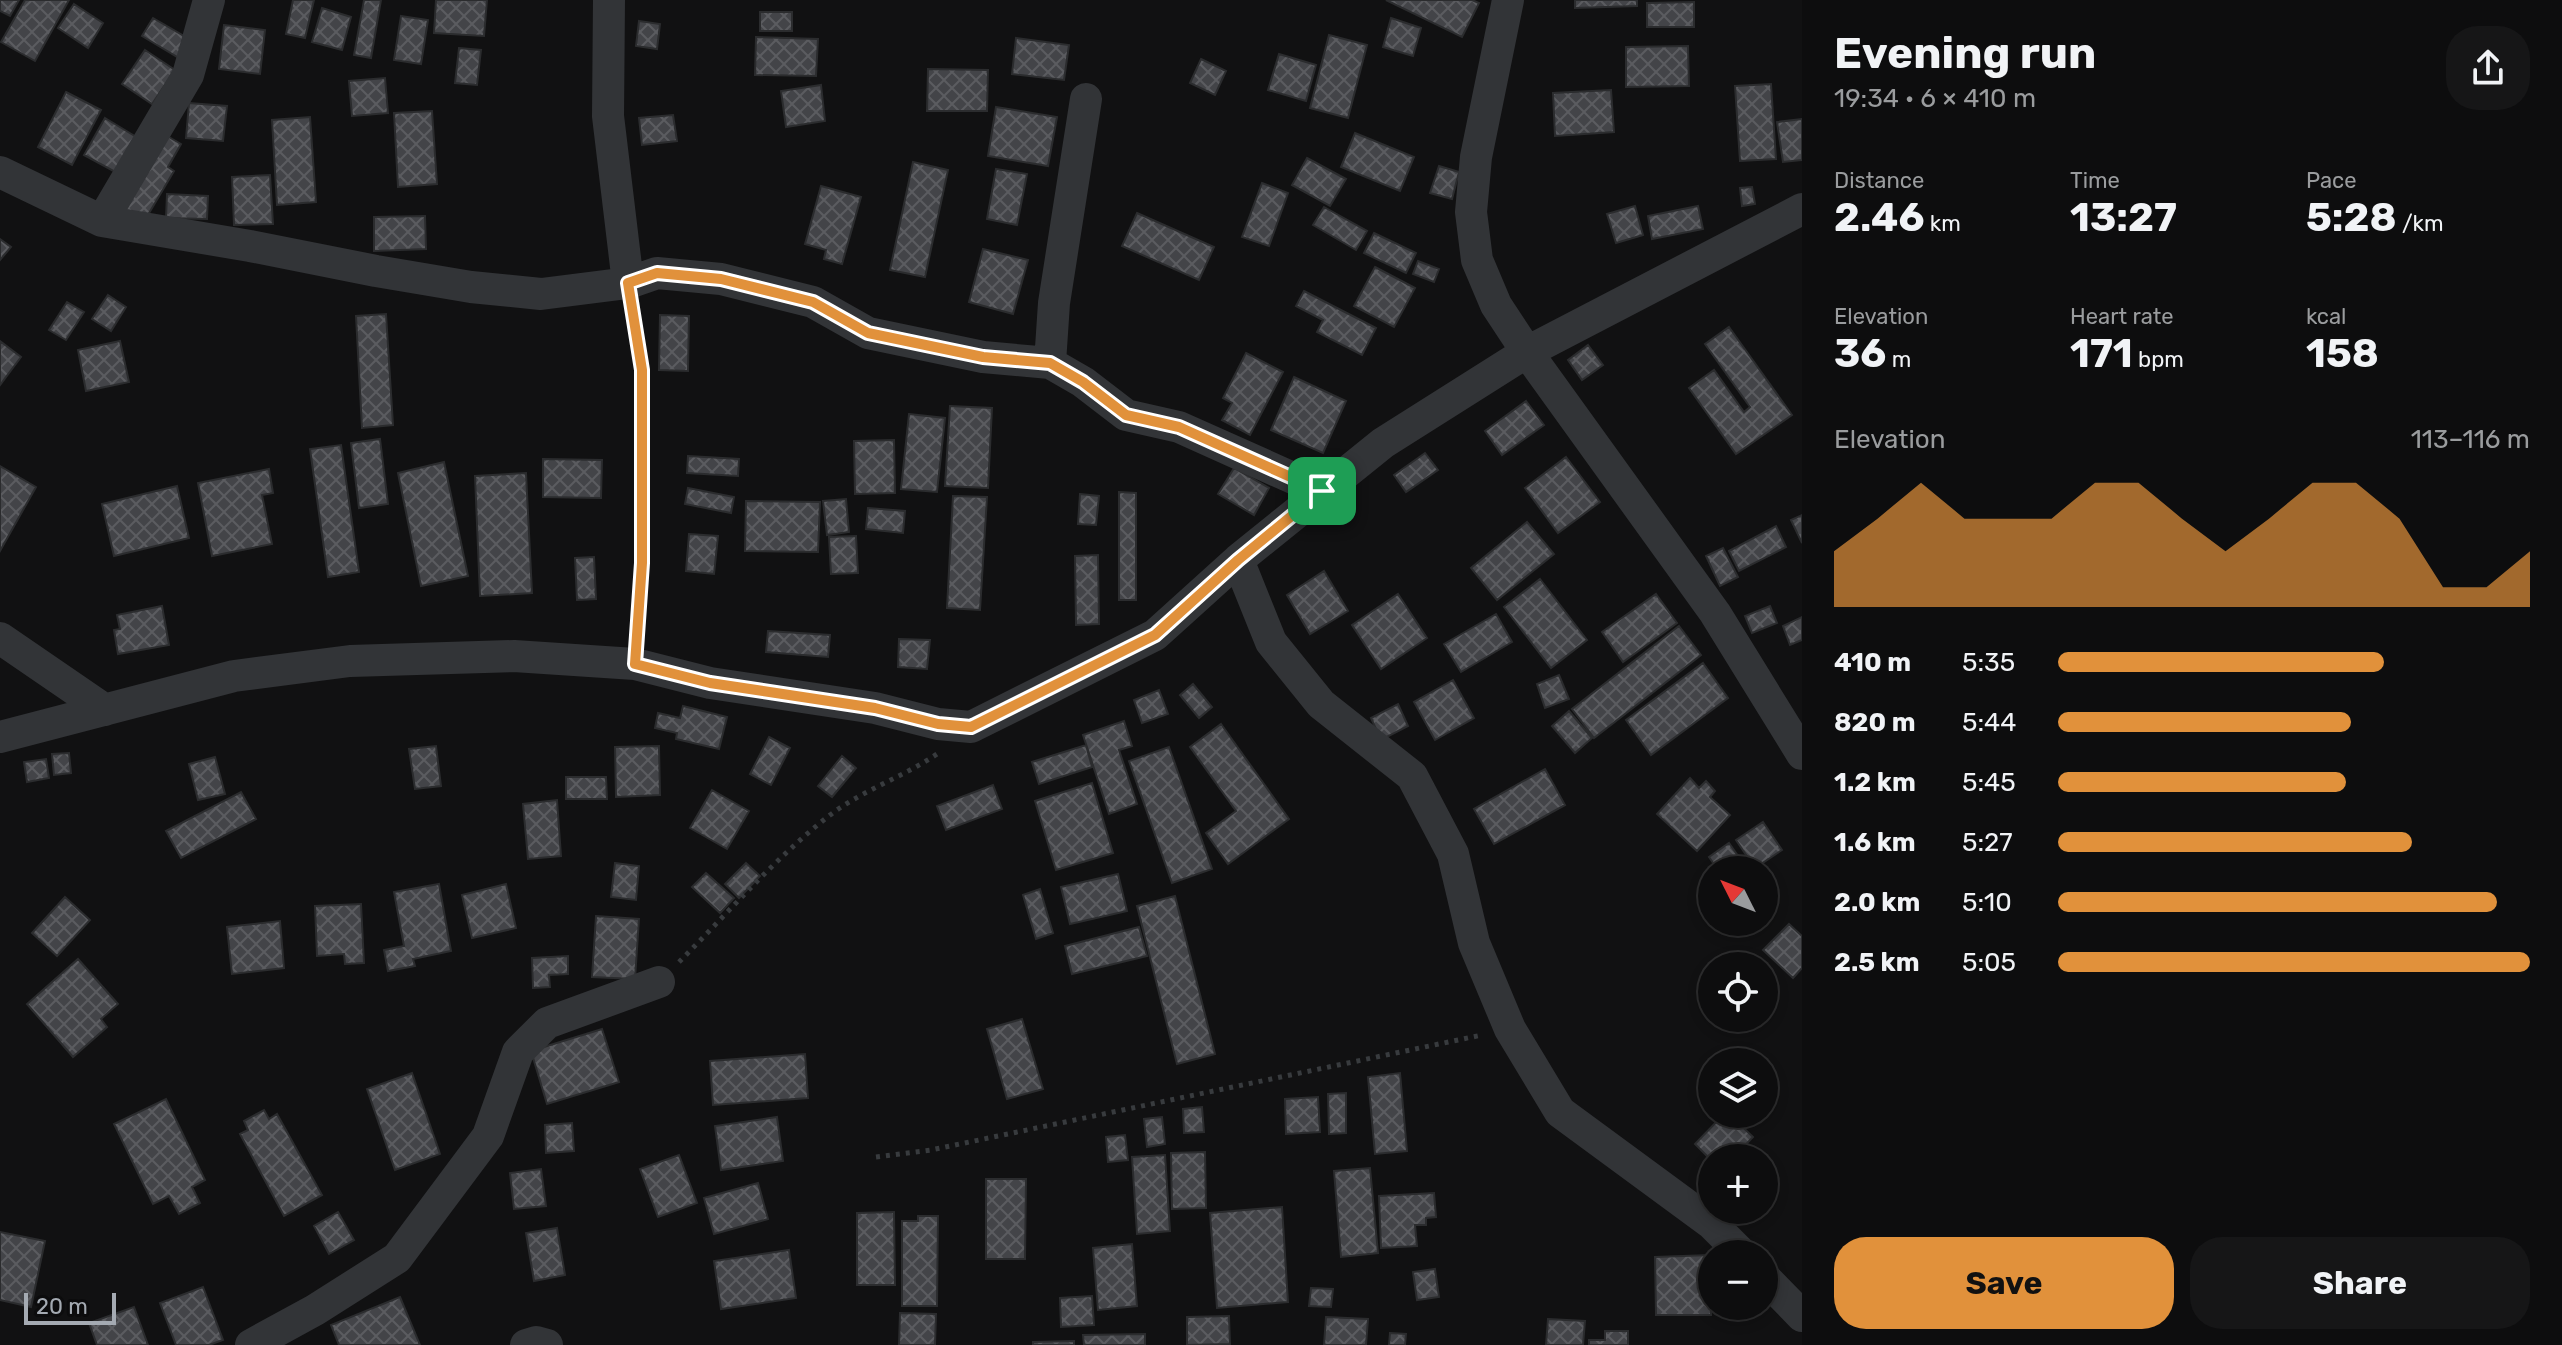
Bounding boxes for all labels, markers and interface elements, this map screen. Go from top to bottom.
button: share [2446,26,2530,110]
text: Evening run [1834,27,2096,79]
text: 19:34 · 6 × 410 m [1834,83,2036,114]
text: Distance [1834,167,1924,194]
text: Time [2070,167,2120,194]
text: Pace [2306,167,2357,194]
text: 2.46 [1834,194,1924,241]
text: 13:27 [2070,194,2177,241]
text: 5:28 [2306,194,2397,241]
text: km [1924,210,1961,237]
text: /km [2397,210,2444,237]
text: Elevation [1834,303,1928,330]
text: Heart rate [2070,303,2174,330]
text: kcal [2306,303,2346,330]
text: 36 [1834,330,1886,377]
text: 171 [2070,330,2133,377]
text: 158 [2306,330,2379,377]
text: m [1886,346,1911,373]
text: bpm [2133,346,2184,373]
text: Elevation [1834,424,1945,455]
text: 113–116 m [2411,424,2530,455]
pin [1288,457,1356,525]
icon: arrive [1300,469,1344,513]
text: 410 m [1834,647,1911,678]
text: 5:35 [1962,647,2015,678]
text: 820 m [1834,707,1916,738]
text: 5:44 [1962,707,2016,738]
text: 1.2 km [1834,767,1916,798]
text: 5:45 [1962,767,2016,798]
text: 1.6 km [1834,827,1916,858]
text: 5:27 [1962,827,2013,858]
north arrow [1698,856,1778,936]
map controls [1698,856,1778,1320]
text: 2.0 km [1834,887,1920,918]
text: 5:10 [1962,887,2012,918]
text: 2.5 km [1834,947,1920,978]
text: 5:05 [1962,947,2016,978]
button: locate [1698,952,1778,1032]
button: layers [1698,1048,1778,1128]
button: + [1698,1144,1778,1224]
button: Save [1834,1237,2174,1329]
button: Share [2190,1237,2530,1329]
button: − [1698,1240,1778,1320]
scale bar [24,1289,116,1325]
text: 20 m [36,1293,88,1320]

